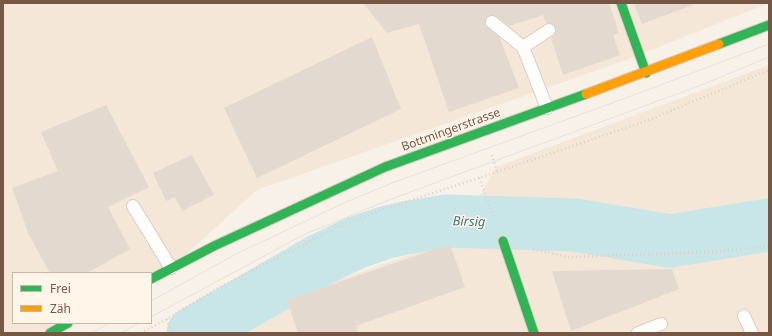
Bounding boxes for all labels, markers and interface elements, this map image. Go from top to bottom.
street label: Bottmingerstrasse [400,105,502,155]
water label: Birsig [452,214,486,230]
legend [12,272,152,324]
text: Frei [50,280,71,297]
text: Zäh [50,300,71,317]

